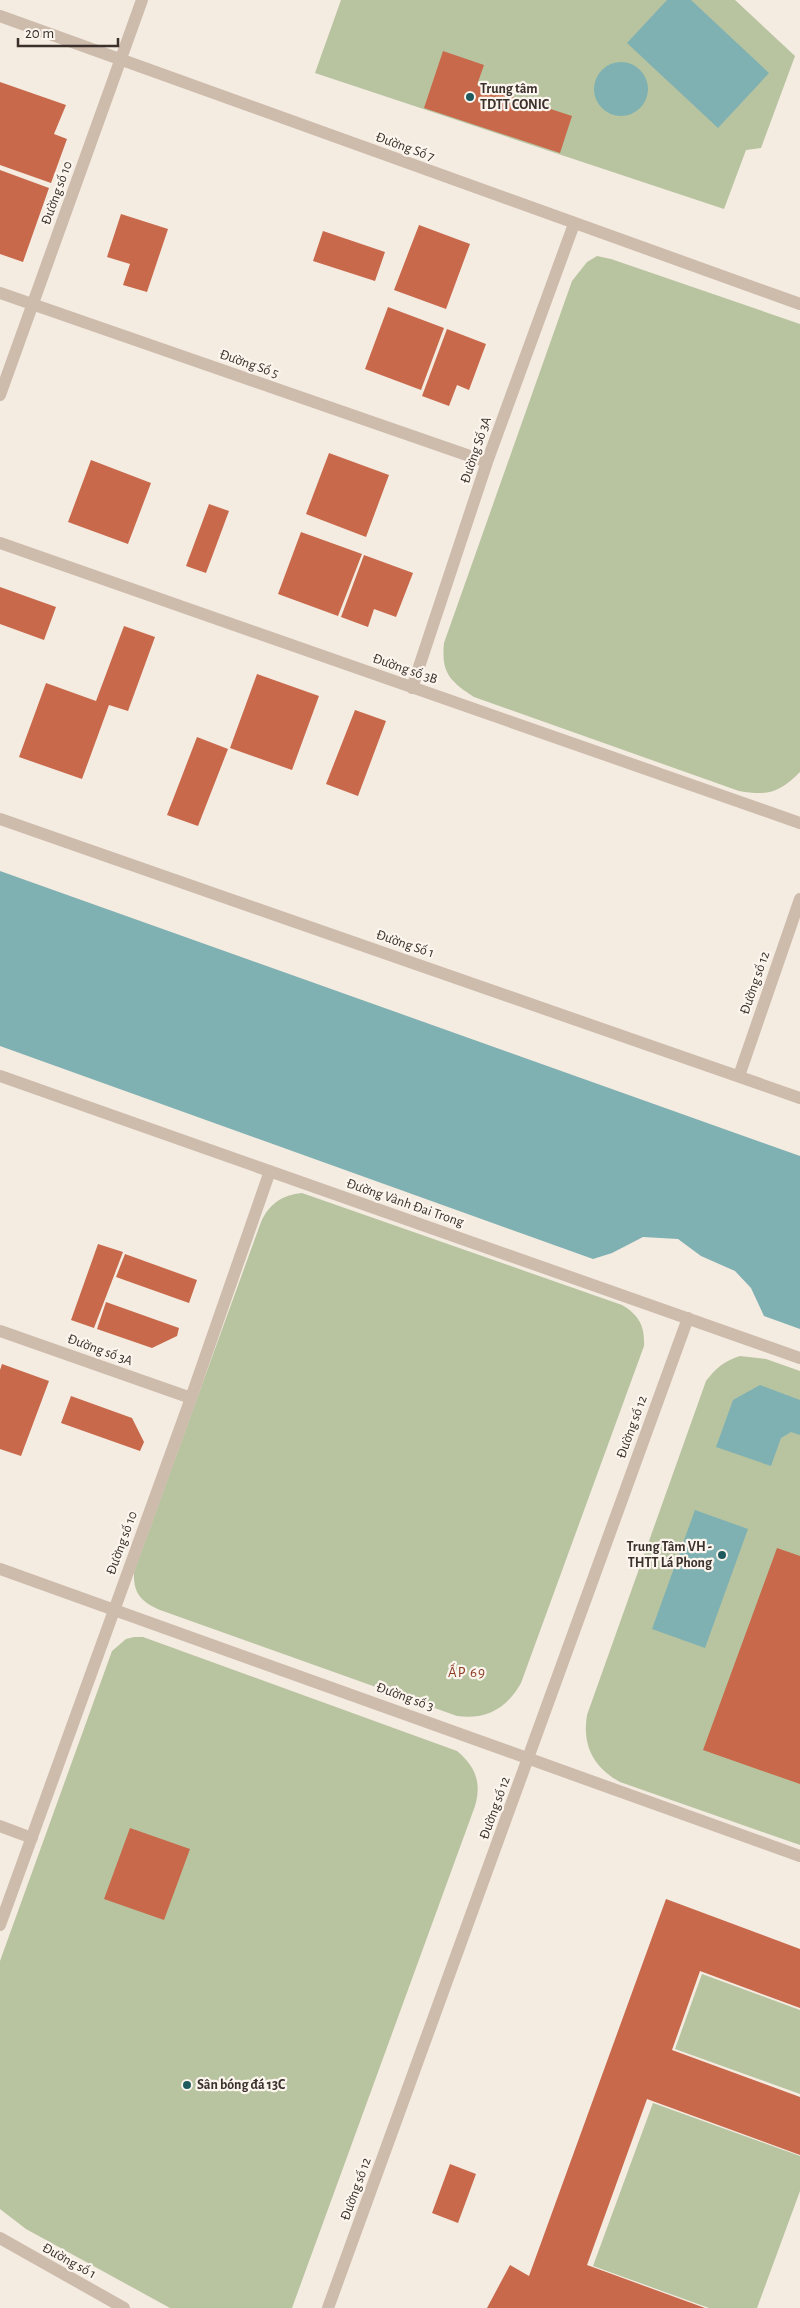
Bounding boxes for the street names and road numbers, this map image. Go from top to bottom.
street label: Đường Số 7 [374,129,437,164]
street label: Đường số 10 [38,159,75,227]
street label: Đường Số 5 [218,346,281,381]
street label: Đường Số 3A [457,415,494,485]
street label: Đường số 3B [371,650,440,687]
street label: Đường Số 1 [374,927,436,960]
street label: Đường số 12 [737,949,772,1016]
street label: Đường Vành Đai Trong [345,1176,466,1230]
street label: Đường số 3A [66,1331,135,1368]
street label: Đường số 12 [613,1393,650,1460]
street label: Đường số 10 [103,1509,140,1577]
street label: Đường số 3 [374,1679,436,1714]
street label: Đường số 12 [476,1774,513,1841]
street label: Đường số 12 [337,2155,374,2222]
street label: Đường số 1 [40,2240,99,2281]

